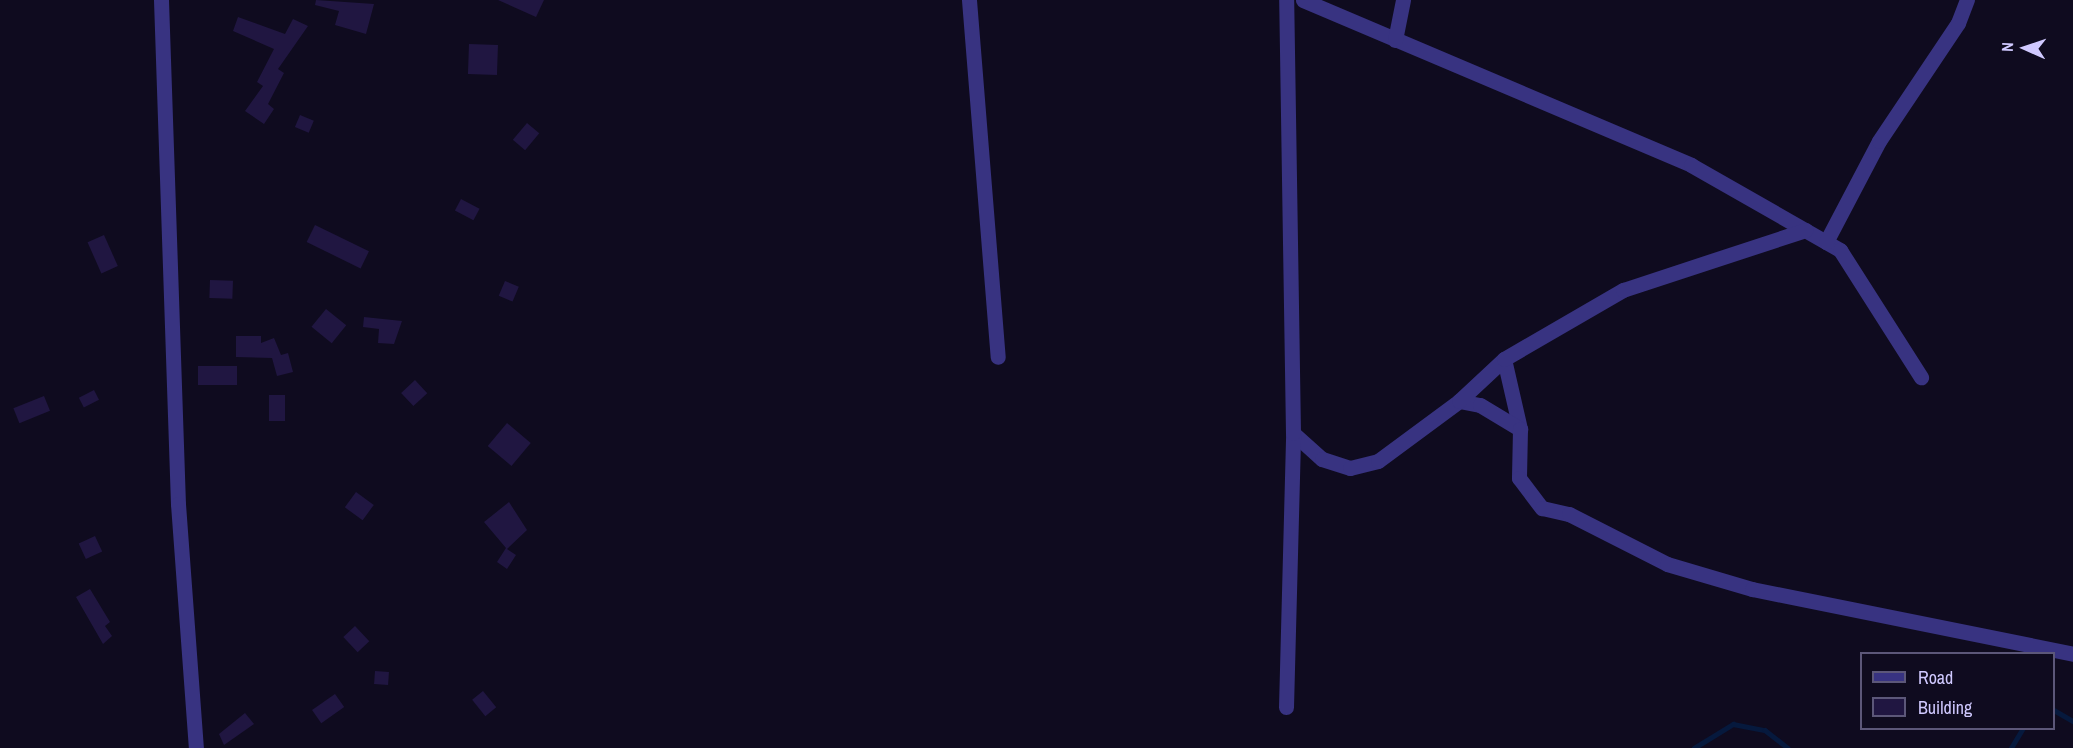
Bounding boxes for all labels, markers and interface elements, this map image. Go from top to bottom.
north arrow [1995,18,2055,78]
text: N [1996,42,2018,52]
legend [1860,652,2055,730]
text: Road [1918,665,1953,690]
text: Building [1918,695,1972,720]

